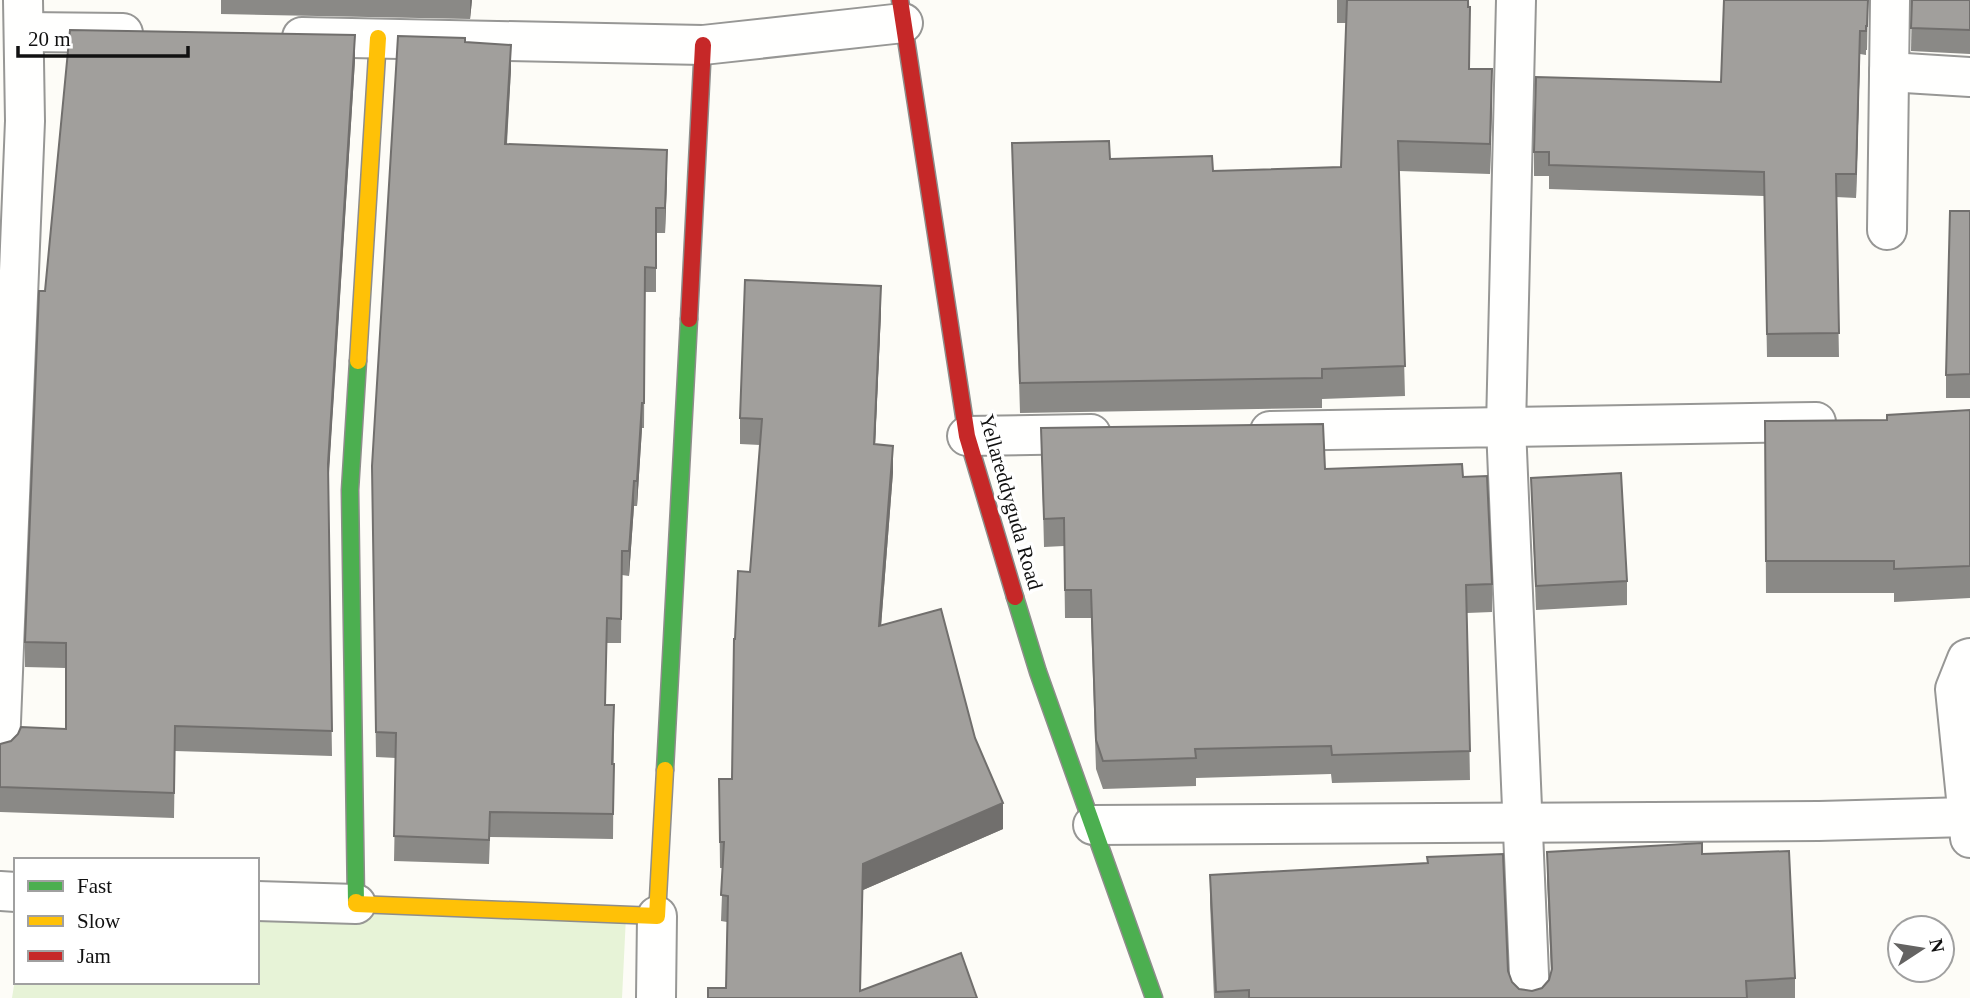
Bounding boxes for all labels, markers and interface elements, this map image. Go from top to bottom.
scale bar [18,14,187,58]
text: 20 m [28,27,71,51]
street label: Yellareddyguda Road [974,411,1048,593]
legend [14,858,259,984]
text: Fast [77,874,112,898]
text: Slow [77,909,121,933]
north arrow [1886,914,1956,984]
text: N [1925,937,1949,955]
text: Jam [77,944,111,968]

